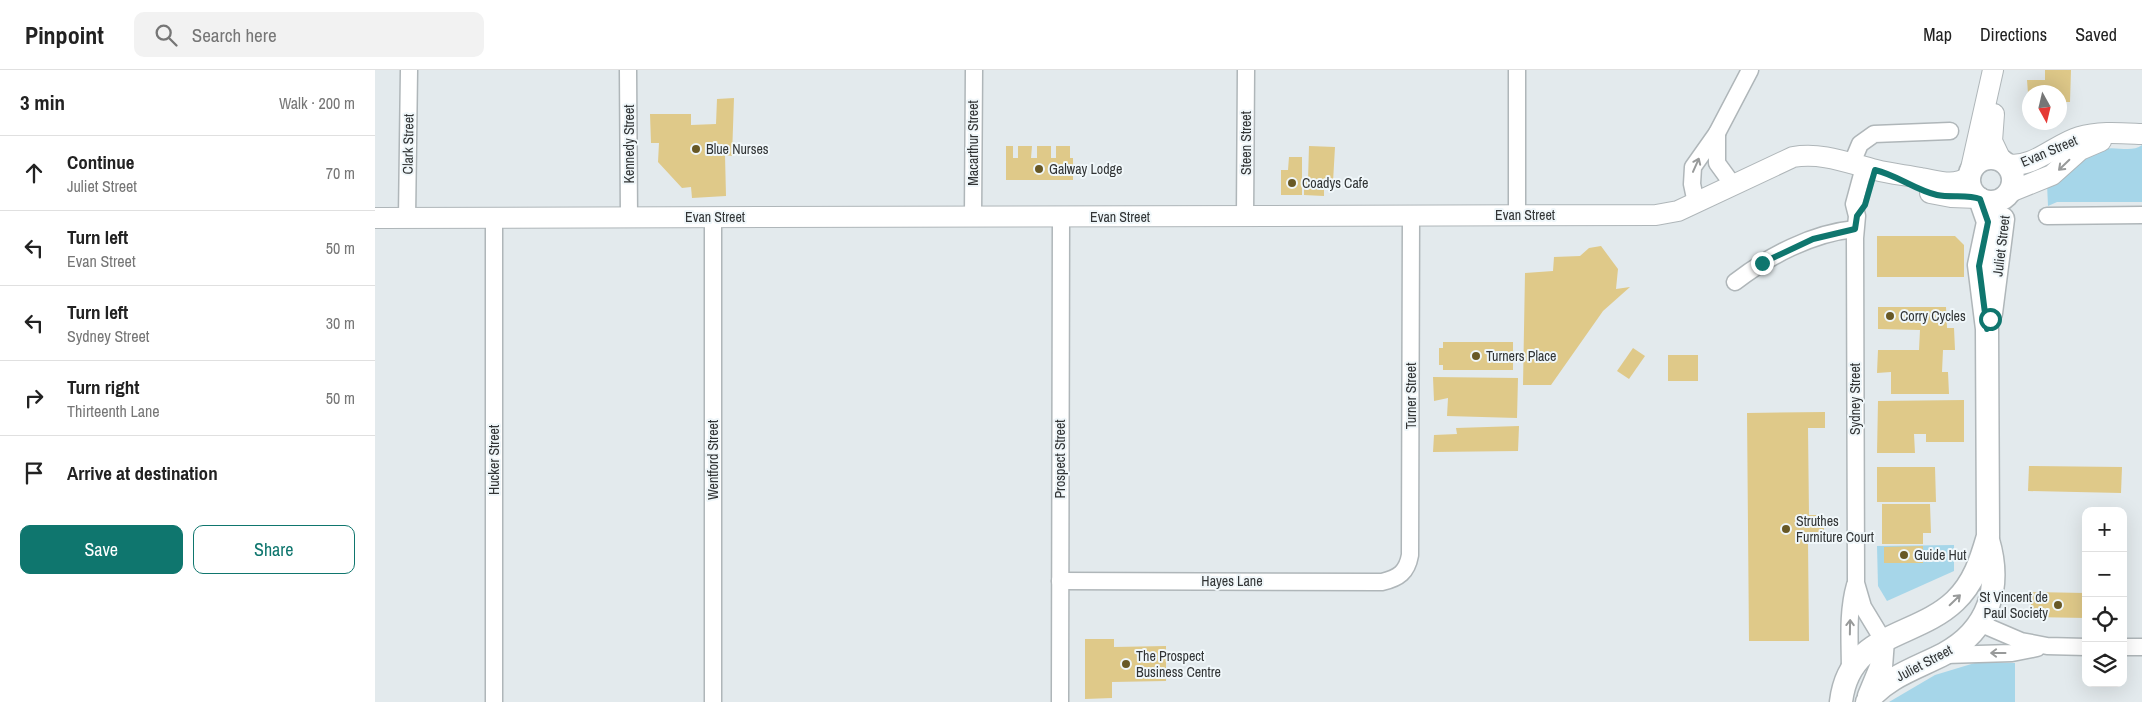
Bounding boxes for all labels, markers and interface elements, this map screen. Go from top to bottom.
search box [134,12,484,57]
text: Pinpoint [25,19,104,51]
icon: search [152,21,180,49]
text: Search here [192,22,277,48]
text: Map [1923,22,1952,47]
text: Directions [1980,22,2047,47]
text: Saved [2075,22,2117,47]
north arrow [2022,85,2067,130]
text: 3 min [20,88,65,117]
text: Walk · 200 m [279,92,355,114]
street label: Macarthur Street [964,100,982,186]
street label: Kennedy Street [620,104,638,184]
street label: Steen Street [1237,111,1255,175]
street label: Clark Street [398,114,418,174]
street label: Evan Street [2018,131,2080,171]
place label: Blue Nurses [706,140,769,158]
marker: Blue Nurses [690,143,702,155]
text: Continue [67,149,135,175]
one-way arrow [1691,158,1701,173]
one-way arrow [2059,158,2071,170]
icon: ahead [20,159,48,187]
place label: Galway Lodge [1049,160,1122,178]
text: 70 m [326,162,355,184]
marker: Galway Lodge [1033,163,1045,175]
place label: Coadys Cafe [1302,174,1368,192]
text: Juliet Street [67,175,137,197]
marker: Coadys Cafe [1286,177,1298,189]
street label: Evan Street [1495,206,1555,224]
street label: Evan Street [685,208,745,226]
street label: Evan Street [1090,208,1150,226]
street label: Juliet Street [1988,214,2014,278]
text: Turn left [67,224,128,250]
icon: left [20,234,48,262]
text: 50 m [326,237,355,259]
text: Evan Street [67,250,136,272]
route end [1751,252,1774,275]
text: Turn left [67,299,128,325]
place label: Corry Cycles [1900,307,1966,325]
route start [1979,308,2002,331]
icon: left [20,309,48,337]
marker: Corry Cycles [1884,310,1896,322]
text: 30 m [326,312,355,334]
text: Sydney Street [67,325,149,347]
place label: Turners Place [1486,347,1556,365]
marker: Turners Place [1470,350,1482,362]
street label: Turner Street [1402,363,1420,429]
street label: Sydney Street [1846,363,1864,435]
text: Turn right [67,374,139,400]
icon: right [20,384,48,412]
text: 50 m [326,387,355,409]
text: Thirteenth Lane [67,400,160,422]
street label: Prospect Street [1051,419,1069,499]
street label: Wentford Street [704,420,722,500]
street label: Hucker Street [485,425,503,495]
icon: arrive [20,459,48,487]
text: Arrive at destination [67,460,218,486]
map controls [2082,507,2127,687]
button: + [2082,507,2127,552]
place label: Struthes Furniture Court [1796,512,1874,546]
marker: Struthes Furniture Court [1780,523,1792,535]
button: Save [20,525,183,574]
button: Share [193,525,355,574]
place label: Guide Hut [1914,546,1966,564]
marker: Guide Hut [1898,549,1910,561]
button: − [2082,552,2127,597]
street label: Hayes Lane [1201,572,1263,590]
place label: St Vincent de Paul Society [1979,588,2048,622]
one-way arrow [1949,594,1962,606]
button: locate [2082,597,2127,642]
marker: St Vincent de Paul Society [2052,599,2064,611]
one-way arrow [1845,619,1854,635]
street label: Juliet Street [1893,641,1955,685]
button: layers [2082,642,2127,687]
place label: The Prospect Business Centre [1136,647,1221,681]
one-way arrow [1991,648,2007,658]
marker: The Prospect Business Centre [1120,658,1132,670]

